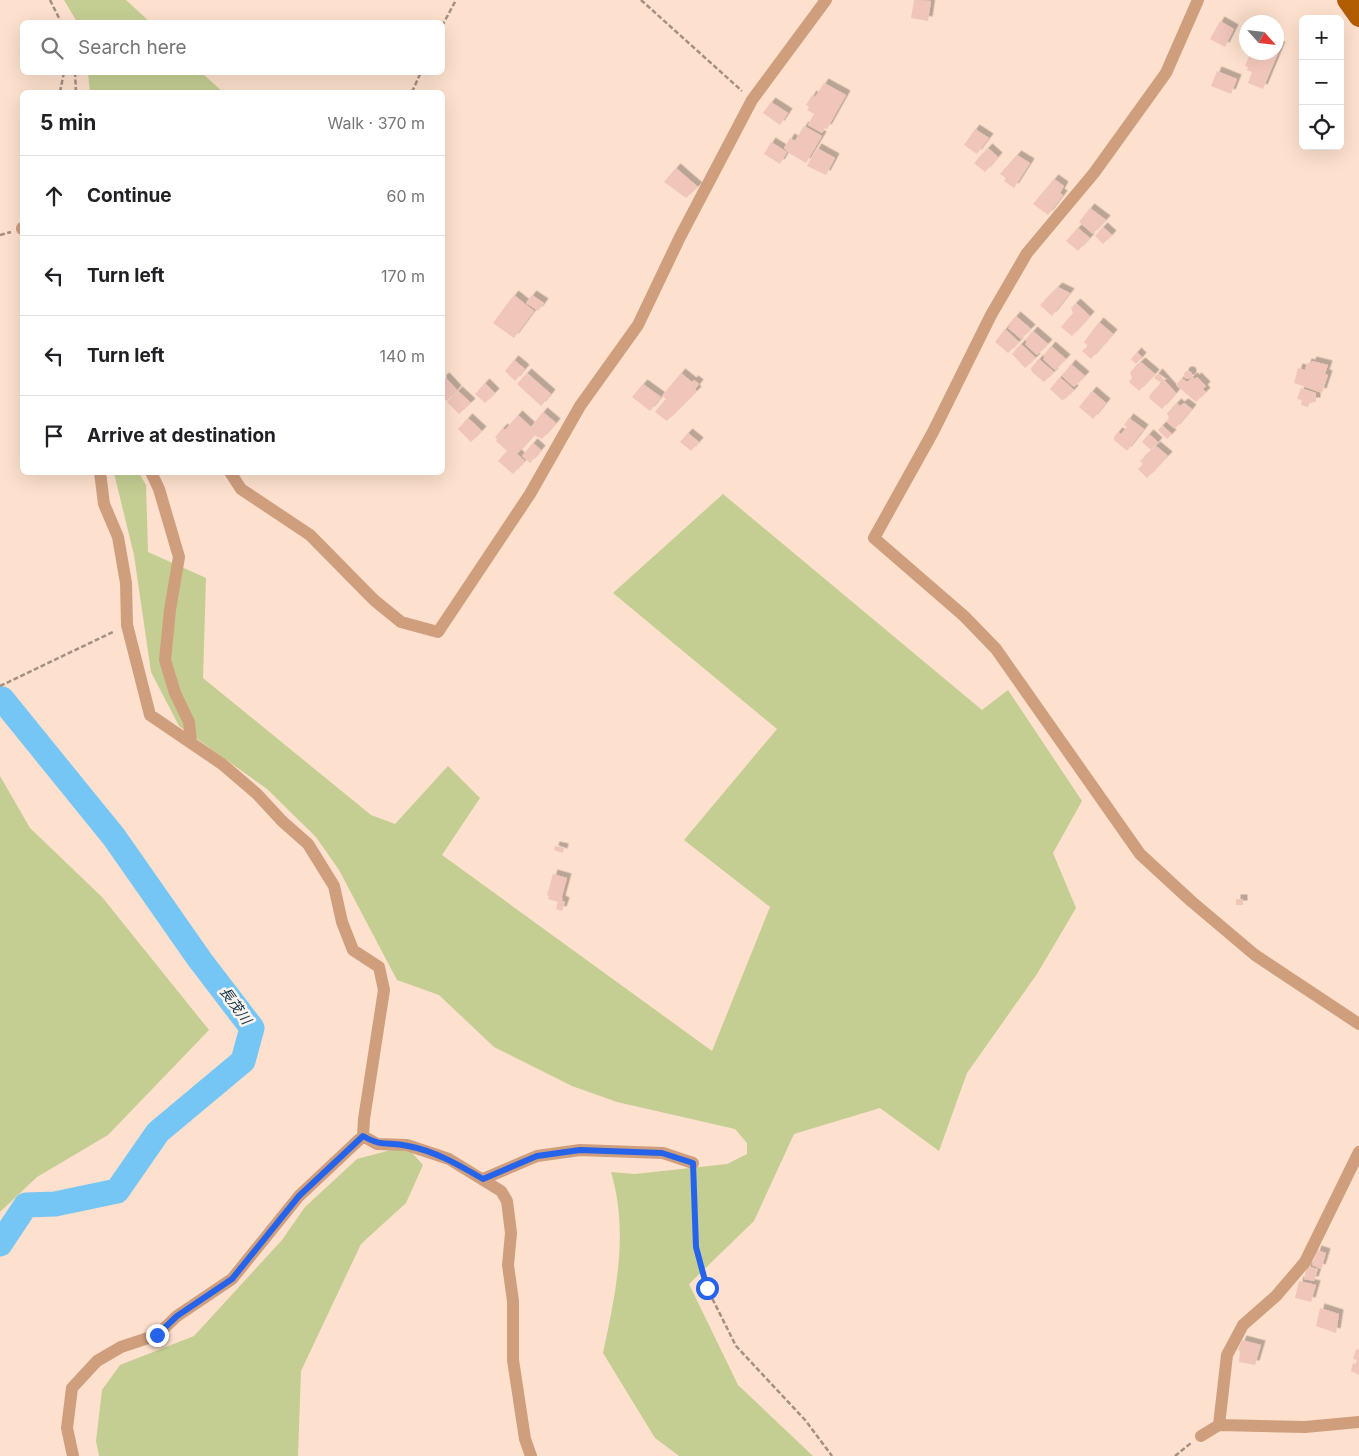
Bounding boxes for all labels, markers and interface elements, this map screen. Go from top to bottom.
north arrow [1239,15,1284,60]
map controls [1299,15,1344,150]
button: + [1299,15,1344,60]
search box [20,20,445,75]
icon: search [38,34,66,62]
text: Search here [78,36,187,59]
button: − [1299,60,1344,105]
button: locate [1299,105,1344,150]
text: 5 min [40,110,96,135]
text: Walk · 370 m [328,113,425,133]
icon: ahead [40,182,68,210]
text: Continue [87,184,172,207]
text: 60 m [386,186,425,206]
icon: left [40,262,68,290]
text: Turn left [87,264,165,287]
text: 170 m [381,266,425,286]
icon: left [40,342,68,370]
text: Turn left [87,344,165,367]
text: 140 m [380,346,425,366]
icon: arrive [40,422,68,450]
text: Arrive at destination [87,424,276,447]
water label: 長茂川 [217,983,256,1029]
route start [696,1277,719,1300]
route end [146,1324,169,1347]

